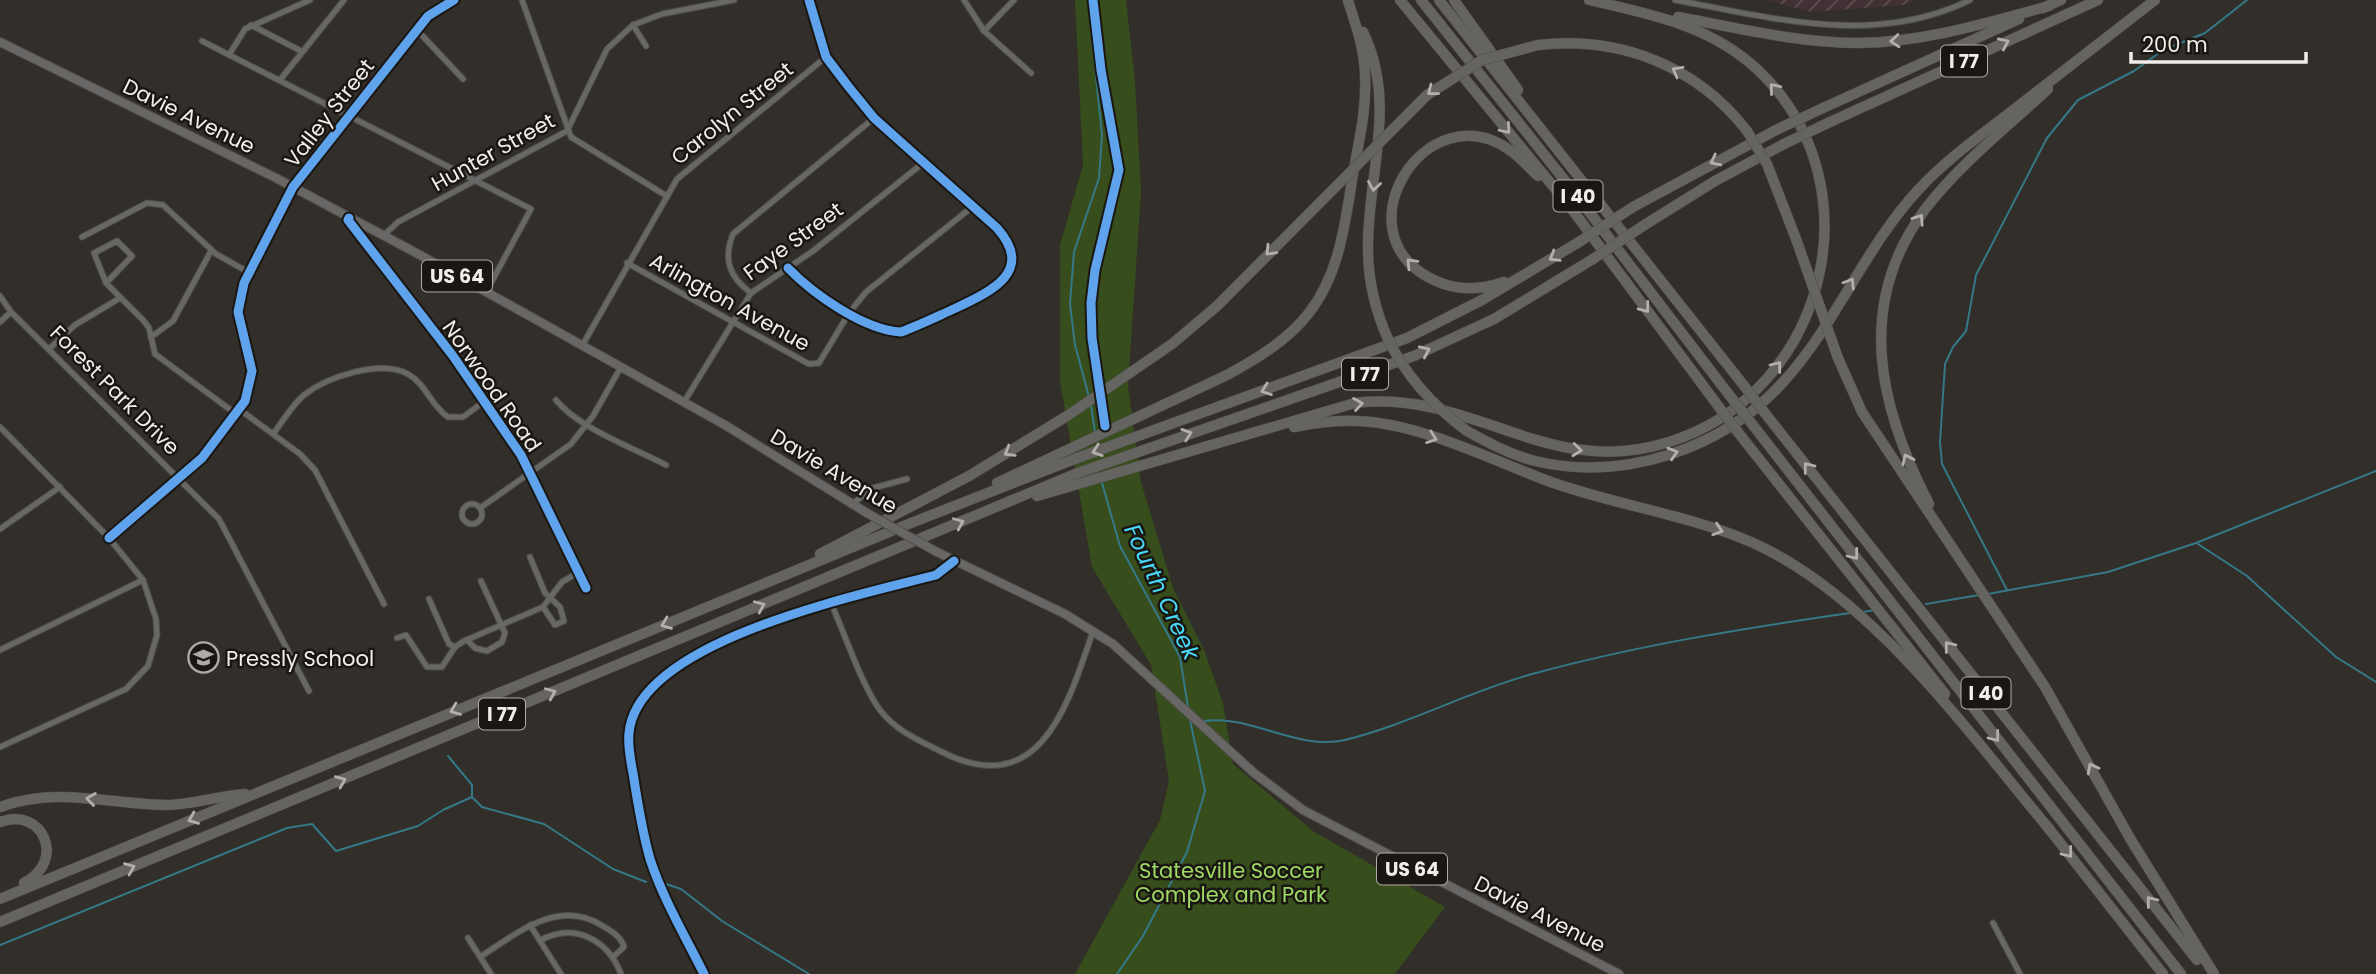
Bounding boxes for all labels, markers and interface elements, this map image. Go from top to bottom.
scale bar [2131,21,2306,65]
text: 200 m [2142,30,2208,59]
one-way arrow [1890,33,1901,48]
one-way arrow [1996,37,2009,51]
road number: I 77 [1941,45,1987,76]
street label: Valley Street [277,53,381,173]
street label: Carolyn Street [665,55,799,171]
one-way arrow [1672,66,1685,79]
street label: Davie Avenue [118,72,260,160]
one-way arrow [1427,83,1440,96]
one-way arrow [1770,83,1782,96]
street label: Hunter Street [426,106,560,198]
one-way arrow [1497,121,1510,133]
one-way arrow [1710,152,1722,166]
one-way arrow [1367,180,1382,192]
road number: I 40 [1554,180,1602,212]
street label: Faye Street [737,195,849,287]
one-way arrow [1911,214,1923,227]
one-way arrow [1266,243,1279,256]
street label: Arlington Avenue [645,246,815,358]
one-way arrow [1549,249,1562,262]
one-way arrow [1407,258,1419,271]
road number: US 64 [422,260,492,292]
one-way arrow [1842,278,1855,291]
one-way arrow [1637,300,1650,313]
street label: Norwood Road [436,314,548,458]
street label: Forest Park Drive [44,319,186,461]
one-way arrow [1418,345,1430,359]
road number: I 77 [1342,358,1388,390]
one-way arrow [1769,361,1782,374]
one-way arrow [1261,381,1273,395]
one-way arrow [1352,396,1363,411]
street label: Davie Avenue [765,422,903,520]
one-way arrow [1181,428,1193,442]
one-way arrow [1426,429,1438,443]
one-way arrow [1003,443,1016,456]
one-way arrow [1092,443,1104,457]
one-way arrow [1571,443,1583,458]
one-way arrow [1667,447,1679,461]
one-way arrow [1901,454,1915,467]
one-way arrow [1804,463,1816,476]
one-way arrow [952,517,964,531]
water label: Fourth Creek [1117,519,1208,666]
one-way arrow [1712,522,1724,536]
one-way arrow [1845,547,1858,560]
one-way arrow [754,600,766,614]
one-way arrow [660,615,672,629]
school or university icon: Pressly School [186,641,220,675]
one-way arrow [1945,641,1958,653]
place label: Pressly School [226,644,374,673]
road number: I 40 [1962,678,2010,708]
one-way arrow [544,688,556,702]
road number: I 77 [479,698,525,730]
one-way arrow [450,702,462,716]
one-way arrow [1987,729,2000,741]
one-way arrow [2087,763,2100,775]
one-way arrow [333,775,346,789]
one-way arrow [85,792,97,807]
one-way arrow [187,811,200,825]
one-way arrow [2059,845,2072,858]
road number: US 64 [1377,854,1447,884]
park label: Statesville Soccer Complex and Park [1135,856,1327,909]
one-way arrow [123,862,136,876]
street label: Davie Avenue [1469,869,1611,959]
one-way arrow [2147,897,2159,910]

